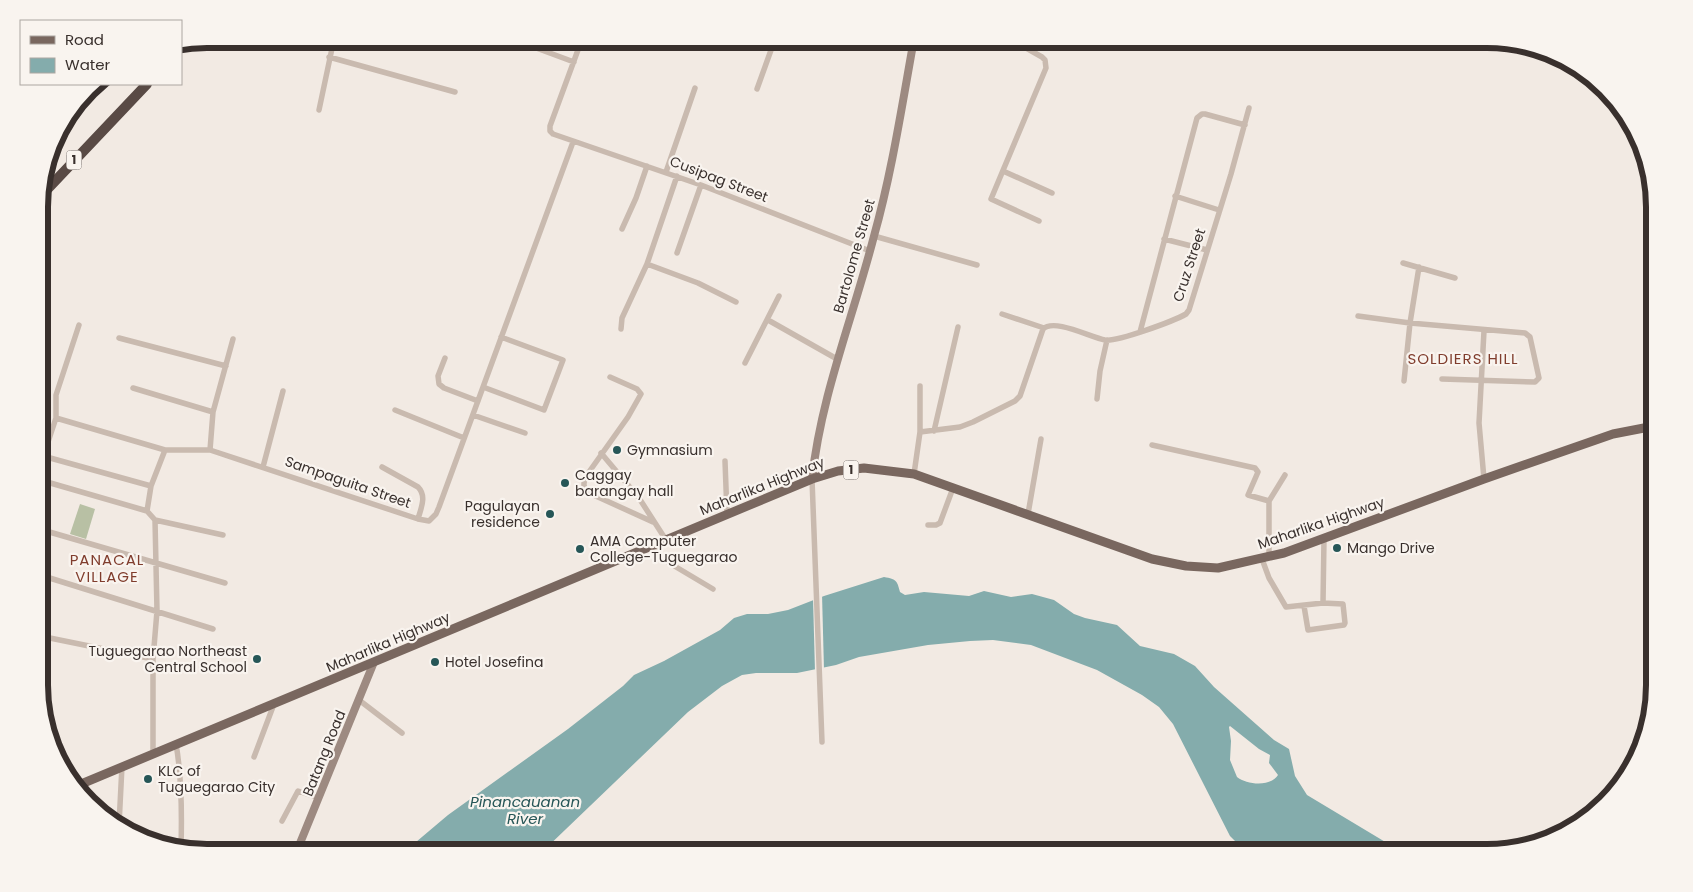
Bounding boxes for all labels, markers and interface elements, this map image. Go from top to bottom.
legend [20,20,182,85]
text: Road [65,29,104,50]
text: Water [65,54,111,75]
road number: 1 [66,150,82,170]
street label: Cusipag Street [667,151,771,207]
street label: Bartolome Street [828,197,880,315]
street label: Cruz Street [1168,226,1210,304]
district label: SOLDIERS HILL [1407,348,1519,369]
place label: Gymnasium [627,440,713,460]
marker: Gymnasium [611,444,623,456]
street label: Sampaguita Street [282,451,414,513]
street label: Maharlika Highway [697,452,827,520]
road number: 1 [844,460,858,480]
place label: Caggay barangay hall [575,465,673,501]
marker: Caggay barangay hall [559,477,571,489]
street label: Maharlika Highway [1255,492,1387,554]
place label: Pagulayan residence [465,496,540,532]
marker: Pagulayan residence [544,508,556,520]
place label: AMA Computer College-Tuguegarao [590,531,737,567]
place label: Mango Drive [1347,538,1435,558]
marker: Mango Drive [1331,542,1343,554]
marker: AMA Computer College-Tuguegarao [574,543,586,555]
district label: PANACAL VILLAGE [70,549,144,587]
street label: Maharlika Highway [323,607,453,677]
place label: Tuguegarao Northeast Central School [88,641,247,677]
place label: Hotel Josefina [445,652,543,672]
marker: Tuguegarao Northeast Central School [251,653,263,665]
marker: Hotel Josefina [429,656,441,668]
street label: Batang Road [298,707,350,799]
place label: KLC of Tuguegarao City [158,761,275,797]
marker: KLC of Tuguegarao City [142,773,154,785]
water label: Pinancauanan River [470,791,580,829]

